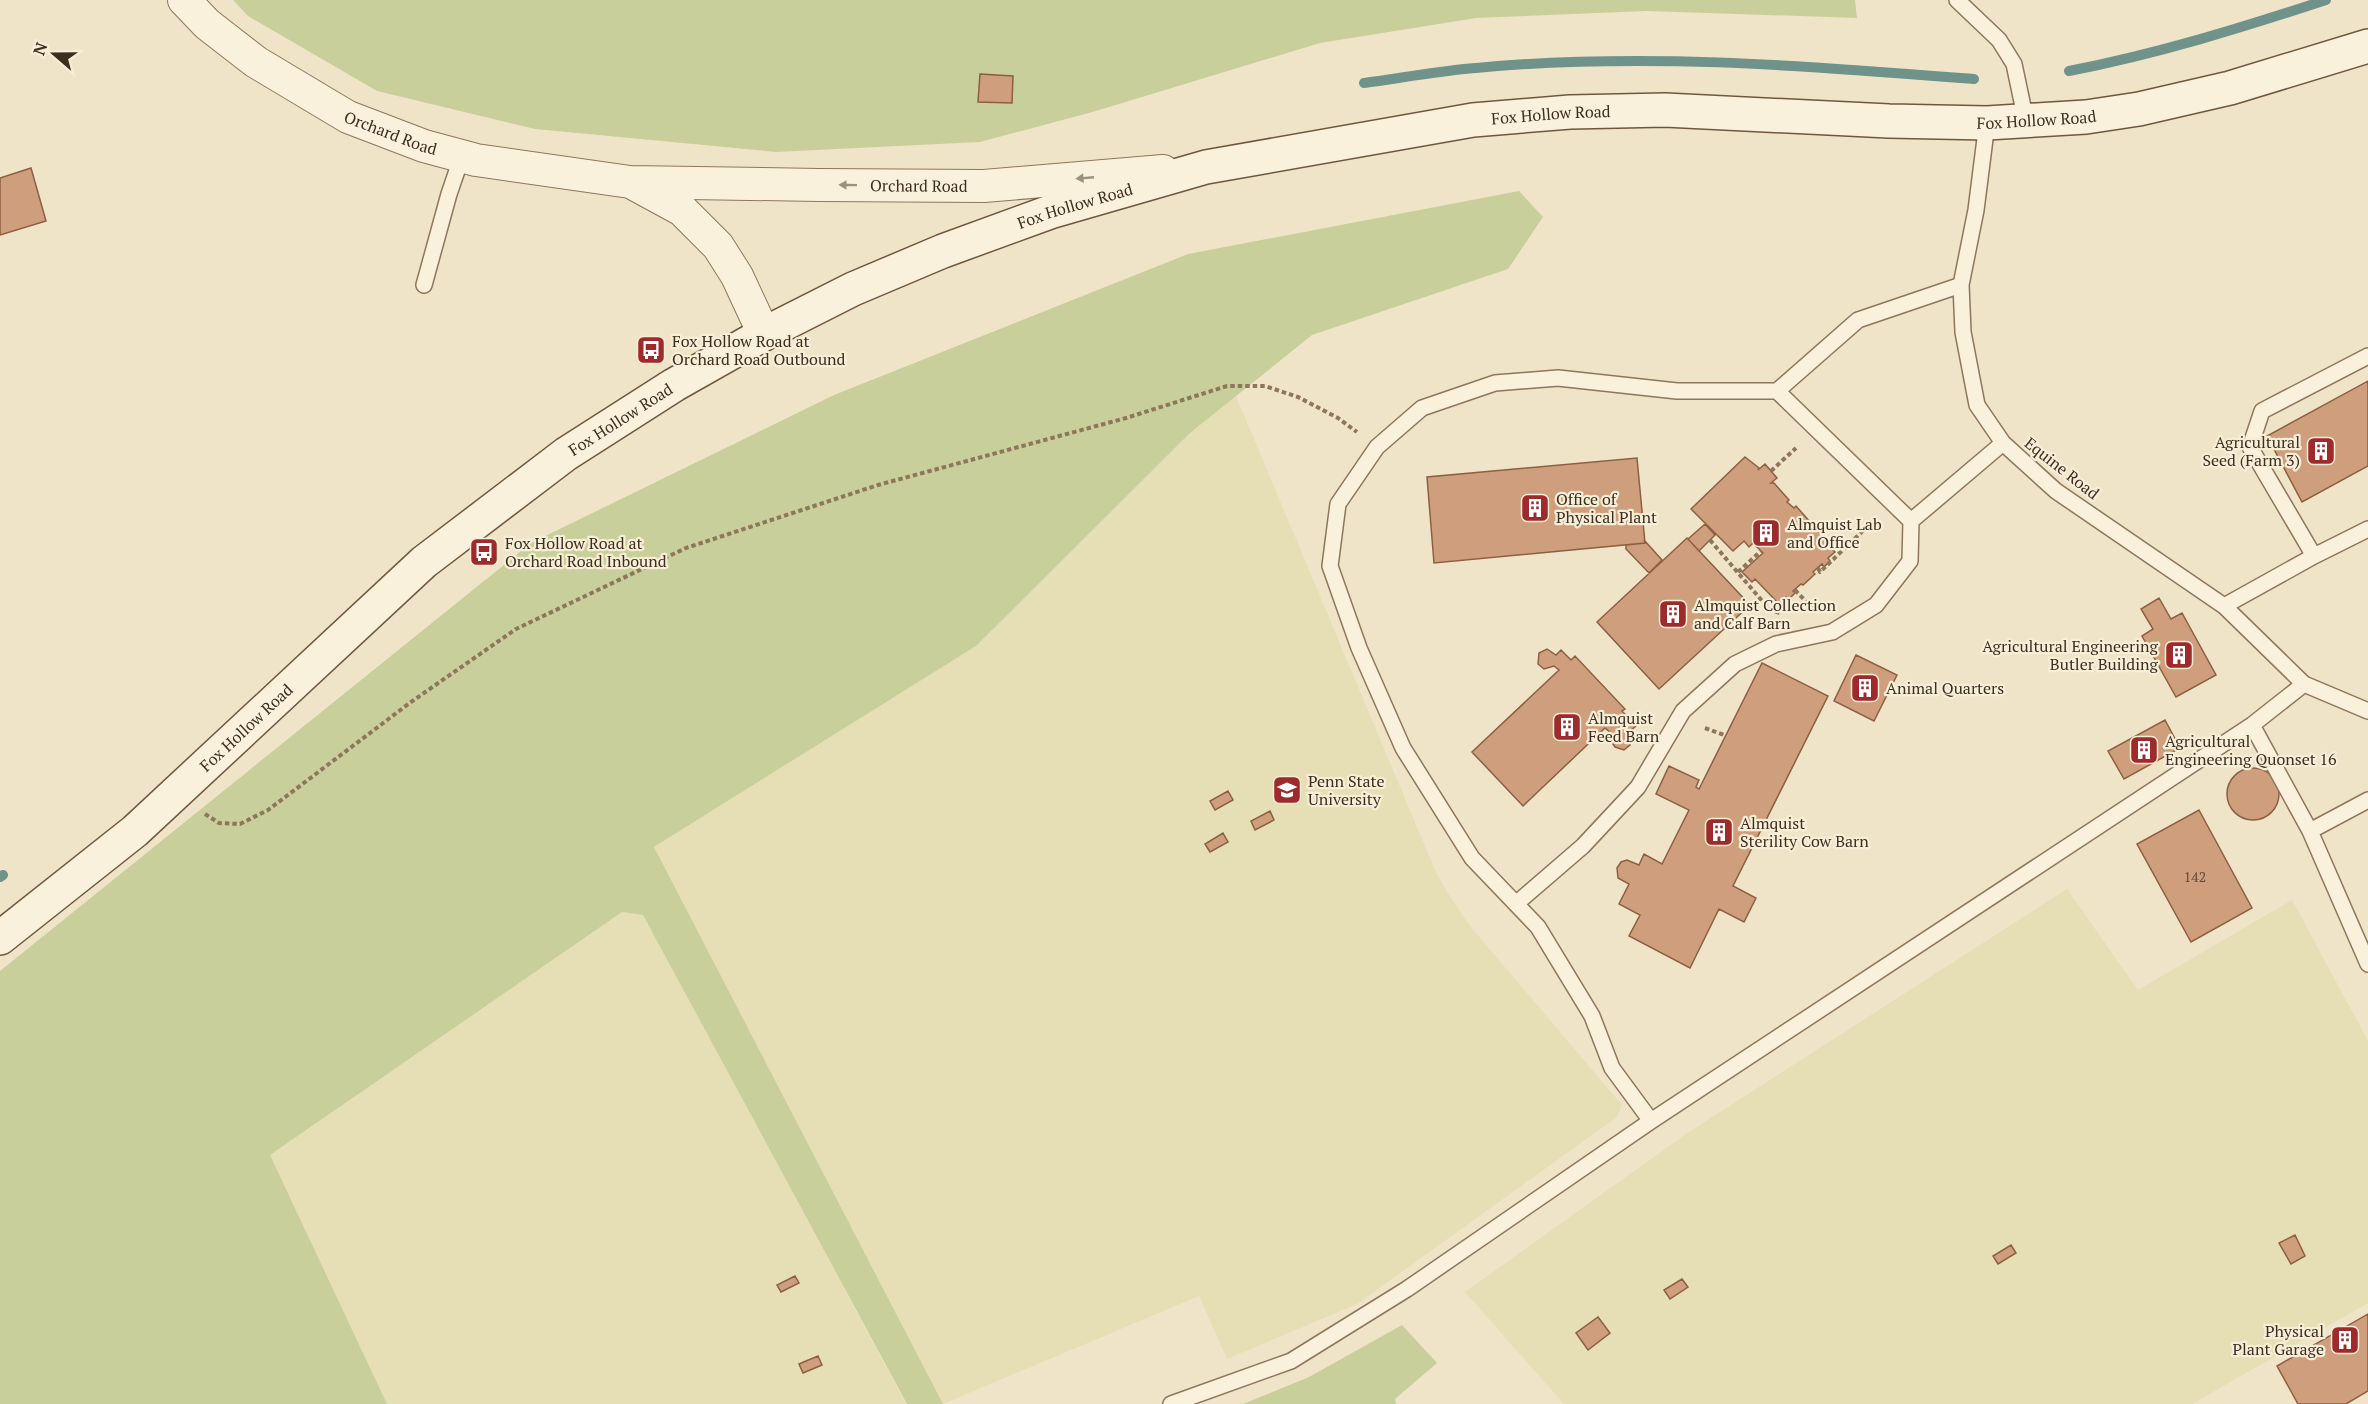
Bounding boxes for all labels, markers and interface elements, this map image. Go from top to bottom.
north arrow [24,24,84,84]
text: N [27,39,52,58]
street label: Fox Hollow Road [1490,100,1611,129]
street label: Fox Hollow Road [1976,105,2098,134]
street label: Orchard Road [341,106,440,160]
one-way arrow [1075,173,1094,183]
street label: Orchard Road [870,174,968,197]
street label: Fox Hollow Road [1014,178,1135,234]
one-way arrow [839,180,858,190]
place label: Fox Hollow Road at Orchard Road Outbound [672,330,846,370]
bus stop icon: Fox Hollow Road at Orchard Road Outbound [635,334,667,366]
street label: Fox Hollow Road [564,378,677,461]
place label: Agricultural Seed (Farm 3) [2202,431,2300,471]
street label: Equine Road [2020,432,2104,504]
building icon: Agricultural Seed (Farm 3) [2305,435,2337,467]
place label: Office of Physical Plant [1556,488,1657,528]
building icon: Office of Physical Plant [1519,492,1551,524]
place label: Almquist Lab and Office [1787,513,1882,553]
building icon: Almquist Lab and Office [1750,517,1782,549]
place label: Fox Hollow Road at Orchard Road Inbound [505,532,667,572]
bus stop icon: Fox Hollow Road at Orchard Road Inbound [468,536,500,568]
place label: Almquist Collection and Calf Barn [1694,594,1837,634]
building icon: Almquist Collection and Calf Barn [1657,598,1689,630]
place label: Agricultural Engineering Butler Building [1982,635,2159,675]
building icon: Agricultural Engineering Butler Building [2163,639,2195,671]
building icon: Animal Quarters [1849,672,1881,704]
place label: Animal Quarters [1886,677,2004,699]
street label: Fox Hollow Road [195,679,297,776]
place label: Almquist Feed Barn [1588,707,1660,747]
building icon: Almquist Feed Barn [1551,711,1583,743]
place label: Agricultural Engineering Quonset 16 [2165,730,2337,770]
building icon: Agricultural Engineering Quonset 16 [2128,734,2160,766]
place label: Penn State University [1308,770,1385,810]
school or university icon: Penn State University [1271,774,1303,806]
place label: Almquist Sterility Cow Barn [1740,812,1869,852]
building icon: Almquist Sterility Cow Barn [1703,816,1735,848]
house number: 142 [2184,867,2206,886]
place label: Physical Plant Garage [2232,1320,2324,1360]
building icon: Physical Plant Garage [2329,1324,2361,1356]

